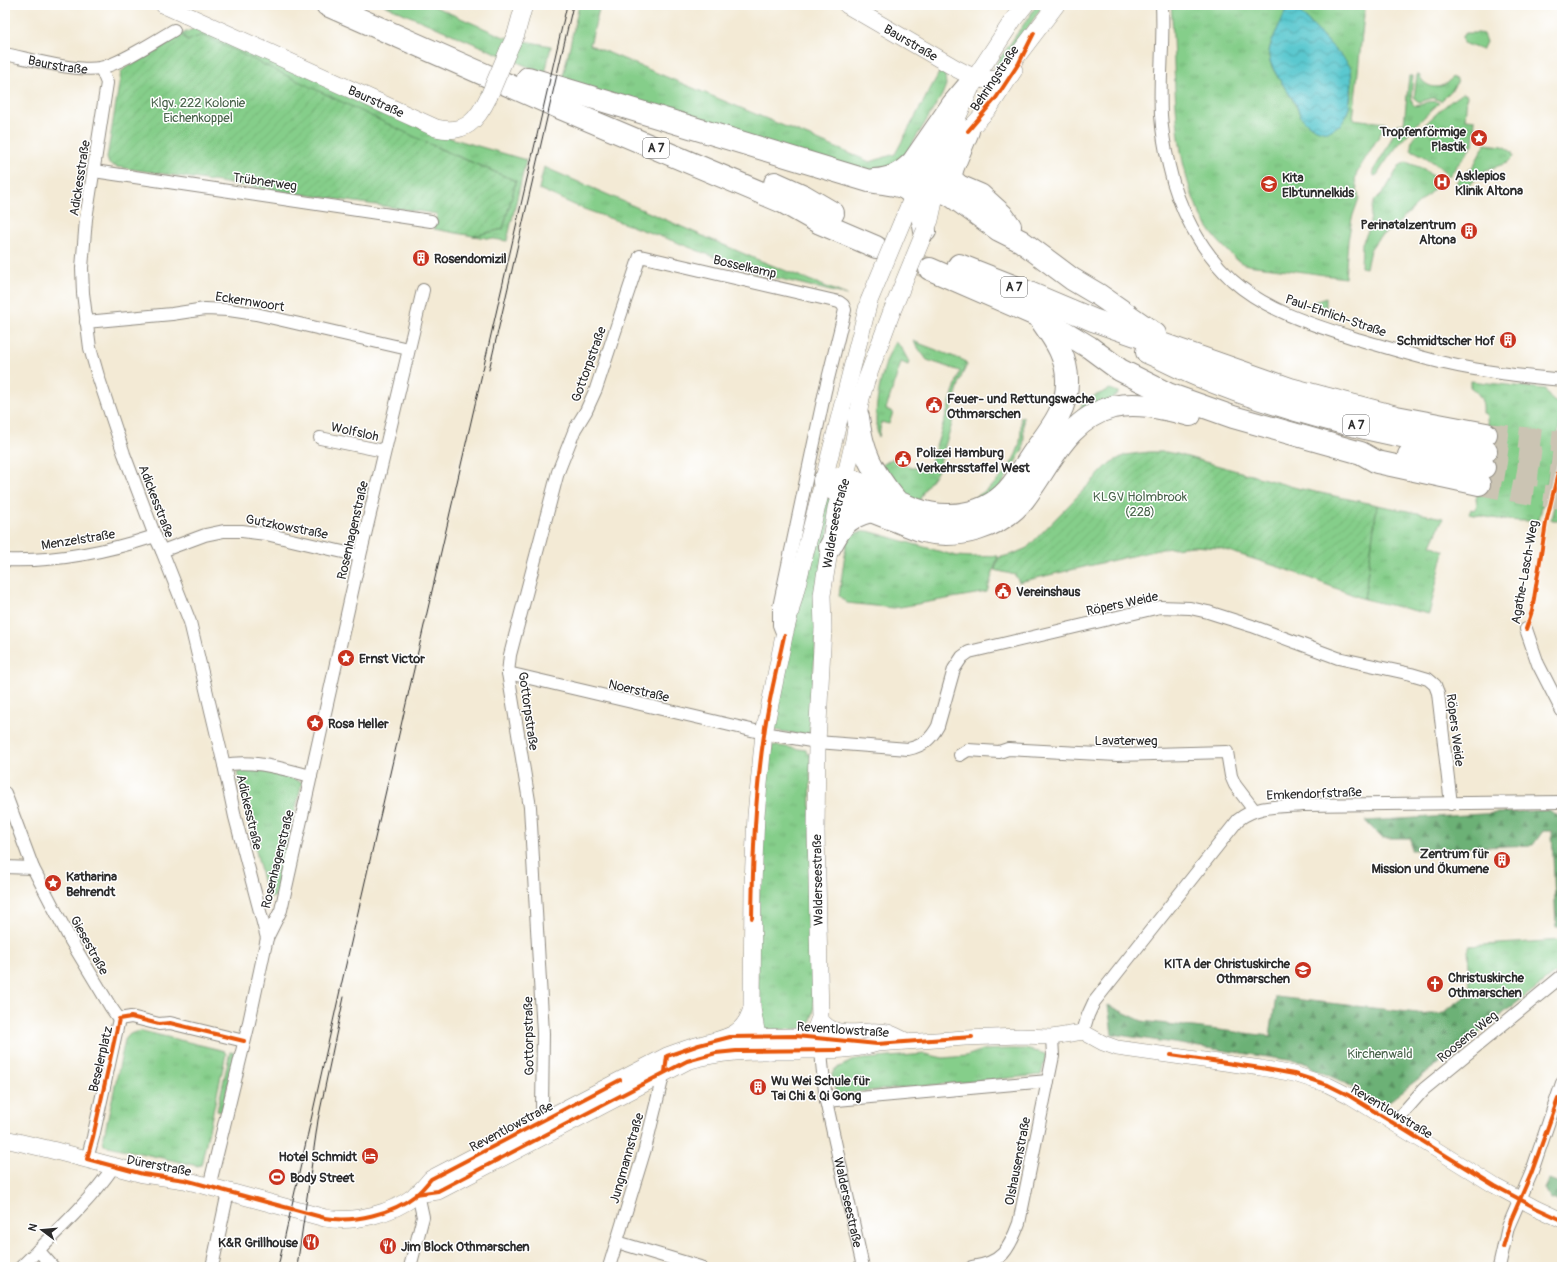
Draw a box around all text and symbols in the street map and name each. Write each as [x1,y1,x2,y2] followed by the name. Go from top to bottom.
[881,21,941,65] street label: Baurstraße
[967,42,1023,114] street label: Behringstraße
[26,52,88,78] street label: Baurstraße
[345,82,407,122] street label: Baurstraße
[151,95,246,126] park label: Klgv. 222 Kolonie Eichenkoppel
[1379,124,1467,155] place label: Tropfenförmige Plastik
[1469,128,1489,148] place icon: Tropfenförmige Plastik
[643,138,669,158] road number: A 7
[66,139,94,217] street label: Adickesstraße
[1455,168,1523,199] place label: Asklepios Klinik Altona
[232,170,298,194] street label: Trübnerweg
[1282,170,1354,201] place label: Kita Elbtunnelkids
[1432,172,1452,192] hospital icon: Asklepios Klinik Altona
[1259,174,1279,194] school or university icon: Kita Elbtunnelkids
[1360,217,1456,248] place label: Perinatalzentrum Altona
[1459,221,1479,241] building icon: Perinatalzentrum Altona
[411,248,431,268] building icon: Rosendomizil
[434,251,507,267] place label: Rosendomizil
[711,252,778,282] street label: Bosselkamp
[1001,277,1027,297] road number: A 7
[214,289,286,315] street label: Eckernwoort
[1283,291,1389,341] street label: Paul-Ehrlich-Straße
[568,324,610,404] street label: Gottorpstraße
[1498,330,1518,350] building icon: Schmidtscher Hof
[1396,333,1496,349] place label: Schmidtscher Hof
[947,391,1095,422] place label: Feuer- und Rettungswache Othmarschen
[924,395,944,415] public building icon: Feuer- und Rettungswache Othmarschen
[1343,415,1369,435] road number: A 7
[329,419,380,445] street label: Wolfsloh
[916,445,1030,476] place label: Polizei Hamburg Verkehrsstaffel West
[893,449,913,469] public building icon: Polizei Hamburg Verkehrsstaffel West
[135,463,177,541] street label: Adickesstraße
[819,476,854,570] street label: Walderseestraße
[334,479,372,581] street label: Rosenhagenstraße
[1093,489,1188,520] park label: KLGV Holmbrook (228)
[244,511,330,543] street label: Gutzkowstraße
[1508,518,1542,625] street label: Agathe-Lasch-Weg
[40,526,117,554] street label: Menzelstraße
[993,581,1013,601] public building icon: Vereinshaus
[1016,584,1081,600] place label: Vereinshaus
[1085,588,1160,619] street label: Röpers Weide
[336,648,356,668] place icon: Ernst Victor
[359,651,425,667] place label: Ernst Victor
[515,671,542,752] street label: Gottorpstraße
[607,676,671,706] street label: Noerstraße
[1443,693,1467,768] street label: Röpers Weide
[305,713,325,733] place icon: Rosa Heller
[328,716,389,732] place label: Rosa Heller
[1095,733,1158,749] street label: Lavaterweg
[233,773,266,852] street label: Adickesstraße
[1266,784,1363,804] street label: Emkendorfstraße
[258,808,298,910] street label: Rosenhagenstraße
[809,833,827,926] street label: Walderseestraße
[1371,846,1490,877] place label: Zentrum für Mission und Ökumene
[1492,850,1512,870] building icon: Zentrum für Mission und Ökumene
[66,869,117,900] place label: Katharina Behrendt
[43,873,63,893] place icon: Katharina Behrendt
[66,913,112,978] street label: Giesestraße
[1164,956,1291,987] place label: KITA der Christuskirche Othmarschen
[1293,960,1313,980] school or university icon: KITA der Christuskirche Othmarschen
[1448,970,1525,1001] place label: Christuskirche Othmarschen
[1425,974,1445,994] church icon: Christuskirche Othmarschen
[520,996,538,1076] street label: Gottorpstraße
[1434,1007,1501,1066] street label: Roosens Weg
[796,1019,890,1041] street label: Reventlowstraße
[86,1025,116,1094] street label: Beselerplatz
[1347,1046,1413,1062] park label: Kirchenwald
[770,1073,870,1104] place label: Wu Wei Schule für Tai Chi & Qi Gong
[748,1077,768,1097] building icon: Wu Wei Schule für Tai Chi & Qi Gong
[1348,1081,1436,1143] street label: Reventlowstraße
[467,1098,557,1156] street label: Reventlowstraße
[606,1111,648,1205] street label: Jungmannstraße
[1002,1115,1035,1207] street label: Olshausenstraße
[360,1146,380,1166] hotel icon: Hotel Schmidt
[278,1149,358,1165] place label: Hotel Schmidt
[125,1152,193,1180] street label: Dürerstraße
[830,1156,866,1250] street label: Walderseestraße
[267,1167,287,1187] sports icon: Body Street
[290,1170,355,1186] place label: Body Street
[22,1210,62,1250] north arrow
[26,1221,40,1233] text: N
[301,1232,321,1252] restaurant icon: K&R Grillhouse
[218,1235,299,1251] place label: K&R Grillhouse
[378,1236,398,1256] restaurant icon: Jim Block Othmarschen
[401,1239,530,1255] place label: Jim Block Othmarschen

